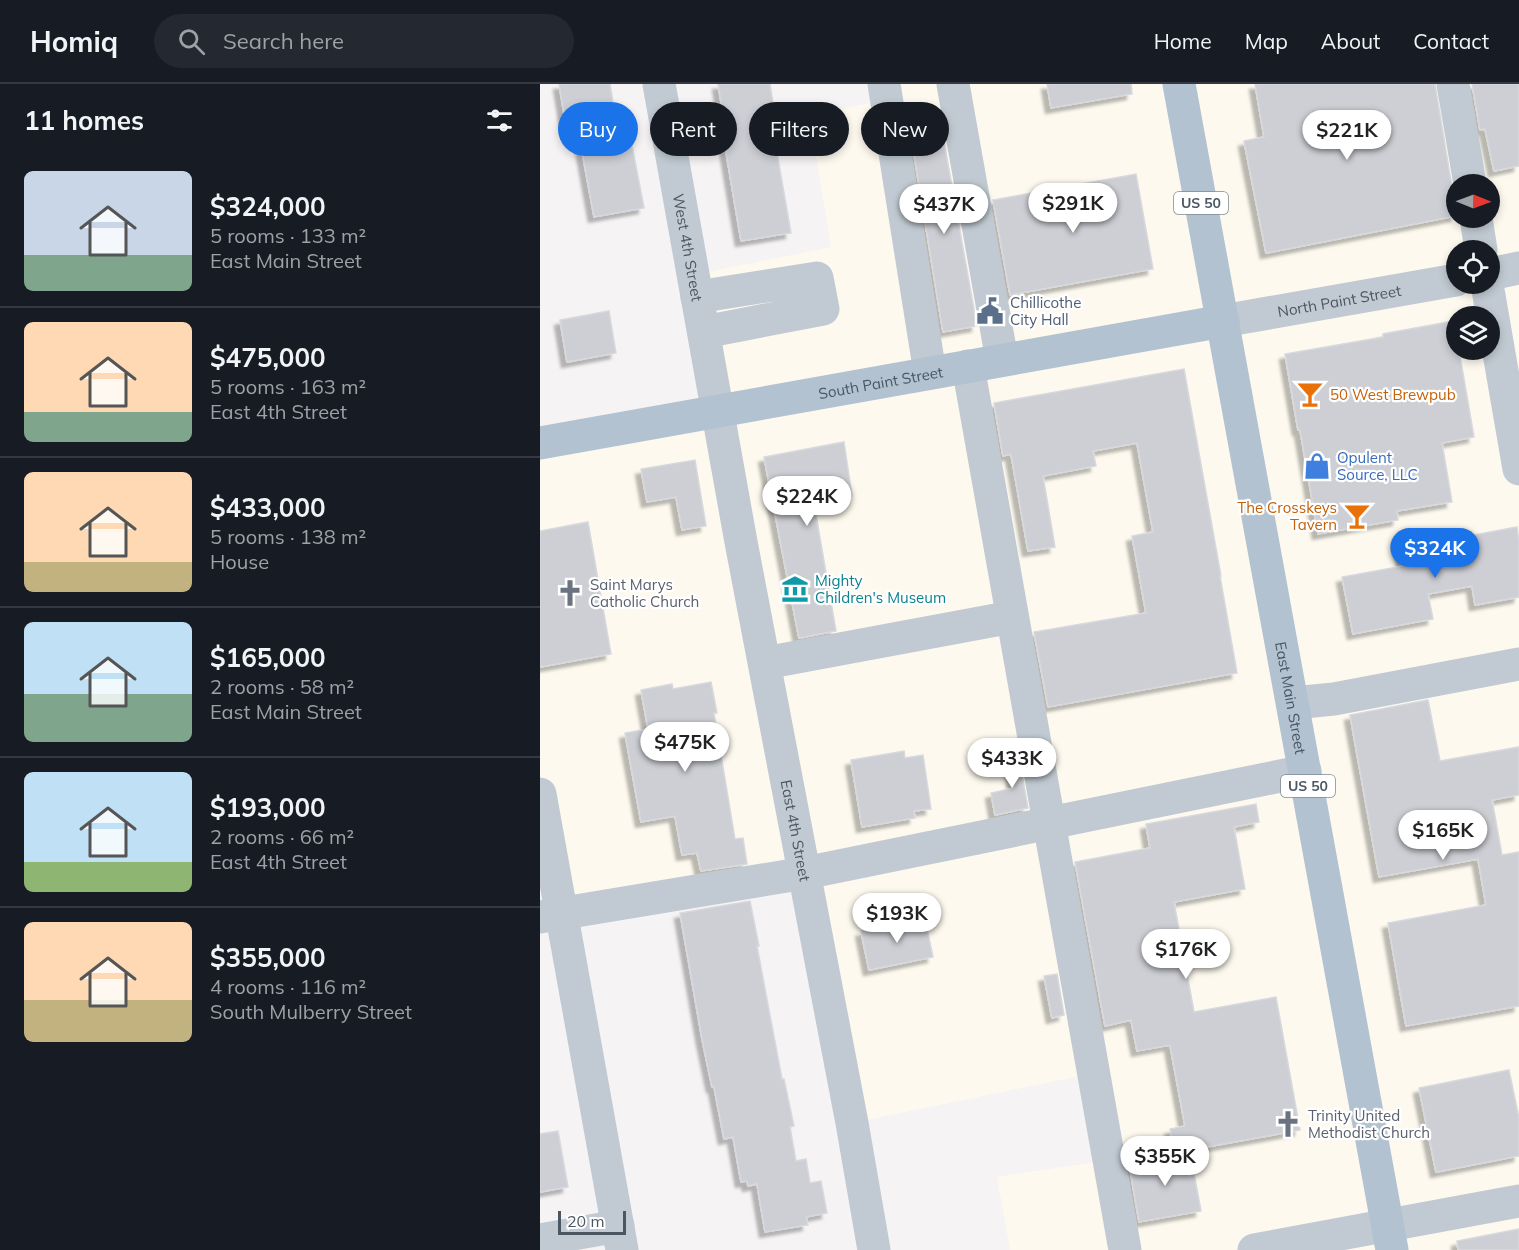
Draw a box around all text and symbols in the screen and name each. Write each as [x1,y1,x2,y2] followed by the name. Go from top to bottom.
[154,14,574,68] search box
[30,24,118,59] text: Homiq
[175,25,208,58] icon: search
[223,27,344,55] text: Search here
[1154,28,1212,54] text: Home
[1245,28,1288,54] text: Map
[1321,28,1380,54] text: About
[1413,28,1489,54] text: Contact
[558,102,638,156] chip: Buy
[650,102,737,156] chip: Rent
[749,102,849,156] chip: Filters
[861,102,949,156] chip: New
[24,104,144,137] text: 11 homes
[483,104,516,137] icon: filters
[1305,110,1389,161] pin: $221K
[1316,117,1378,142] text: $221K
[1446,174,1500,228] north arrow
[1446,174,1500,360] map controls
[1031,183,1115,234] pin: $291K
[902,184,986,235] pin: $437K
[210,190,326,223] text: $324,000
[1042,190,1104,215] text: $291K
[913,191,975,216] text: $437K
[669,192,707,303] street label: West 4th Street
[1174,192,1228,214] road number: US 50
[72,195,144,267] icon: home
[210,223,366,248] text: 5 rooms · 133 m²
[1446,240,1500,294] button: locate
[210,248,362,273] text: East Main Street
[1276,280,1402,321] street label: North Paint Street
[1010,293,1081,329] place label: Chillicothe City Hall
[975,296,1005,326] public building icon: Chillicothe City Hall
[1446,306,1500,360] button: layers
[210,341,326,374] text: $475,000
[72,346,144,418] icon: home
[817,362,944,403] street label: South Paint Street
[210,374,366,399] text: 5 rooms · 163 m²
[1295,379,1325,409] bar icon: 50 West Brewpub
[1330,385,1456,404] place label: 50 West Brewpub
[210,399,347,424] text: East 4th Street
[1337,448,1418,484] place label: Opulent Source, LLC
[1302,451,1332,481] shop icon: Opulent Source, LLC
[765,476,849,527] pin: $224K
[776,483,838,508] text: $224K
[210,491,326,524] text: $433,000
[72,496,144,568] icon: home
[1237,498,1337,534] place label: The Crosskeys Tavern
[1342,501,1372,531] bar icon: The Crosskeys Tavern
[210,524,366,549] text: 5 rooms · 138 m²
[1393,528,1477,579] pin: $324K
[1404,535,1466,560] text: $324K
[210,549,269,574] text: House
[815,571,946,607] place label: Mighty Children's Museum
[780,574,810,604] museum icon: Mighty Children's Museum
[590,575,699,611] place label: Saint Marys Catholic Church
[555,578,585,608] church icon: Saint Marys Catholic Church
[1272,640,1311,756] street label: East Main Street
[210,641,326,674] text: $165,000
[72,646,144,718] icon: home
[210,674,354,699] text: 2 rooms · 58 m²
[210,699,362,724] text: East Main Street
[643,722,727,773] pin: $475K
[654,729,716,754] text: $475K
[970,738,1054,789] pin: $433K
[981,745,1043,770] text: $433K
[1281,775,1335,797] road number: US 50
[777,778,815,883] street label: East 4th Street
[210,791,326,824] text: $193,000
[72,796,144,868] icon: home
[1401,810,1485,861] pin: $165K
[1412,817,1474,842] text: $165K
[210,824,354,849] text: 2 rooms · 66 m²
[210,849,347,874] text: East 4th Street
[855,893,939,944] pin: $193K
[866,900,928,925] text: $193K
[1144,929,1228,980] pin: $176K
[1155,936,1217,961] text: $176K
[210,941,326,974] text: $355,000
[72,946,144,1018] icon: home
[210,974,366,999] text: 4 rooms · 116 m²
[210,999,412,1024] text: South Mulberry Street
[1308,1106,1430,1142] place label: Trinity United Methodist Church
[1273,1109,1303,1139] church icon: Trinity United Methodist Church
[1123,1136,1207,1187] pin: $355K
[1134,1143,1196,1168] text: $355K
[558,1208,626,1236] scale bar
[567,1211,604,1231] text: 20 m

